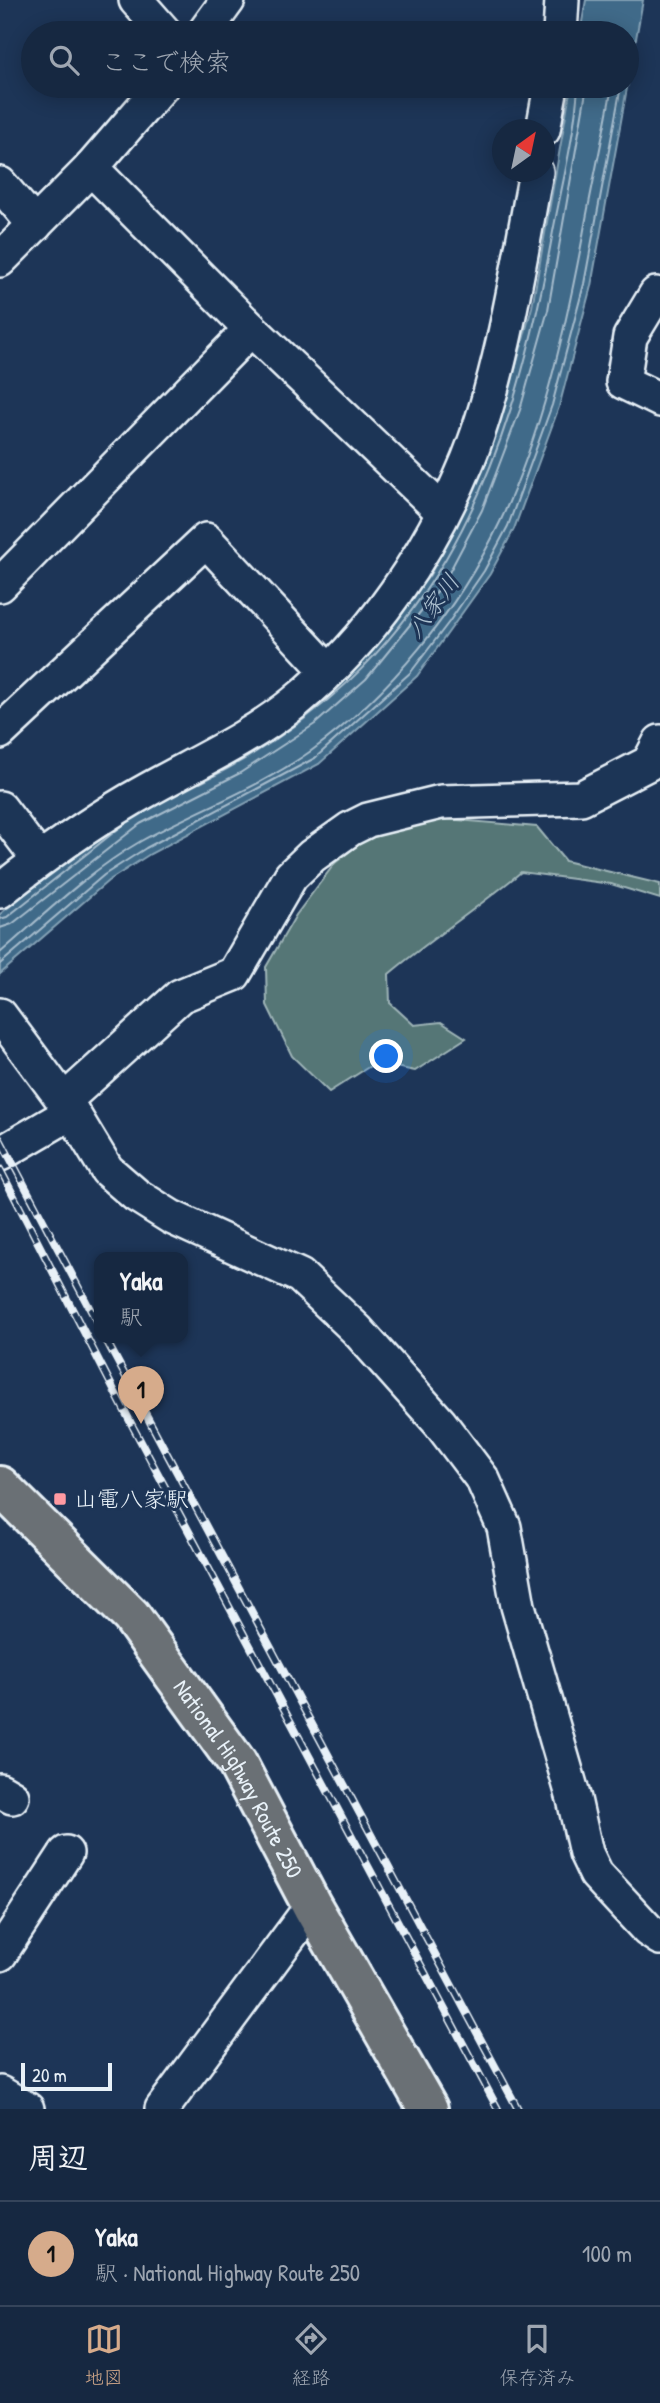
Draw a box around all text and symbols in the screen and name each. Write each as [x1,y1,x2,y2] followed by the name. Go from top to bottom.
[21,21,639,98] search box
[45,41,83,79] icon: search
[101,44,231,79] text: ここで検索
[492,119,555,182] north arrow
[398,567,466,644] water label: 八家川
[369,1039,403,1073] your location
[94,1252,188,1343] popup
[120,1263,162,1298] text: Yaka
[120,1301,143,1332] text: 駅
[118,1366,164,1424] pin: 1
[74,1483,189,1514] place label: 山電八家駅
[52,1491,68,1507] marker: 山電八家駅
[167,1673,311,1883] street label: National Highway Route 250
[21,2060,112,2092] scale bar
[32,2062,67,2088] text: 20 m
[28,2137,88,2177] text: 周辺
[95,2219,138,2254] text: Yaka
[47,2238,55,2269] text: 1
[582,2238,632,2269] text: 100 m
[95,2257,360,2288] text: 駅 · National Highway Route 250
[85,2320,123,2390] tab: 地図
[292,2320,330,2390] tab: 経路
[499,2320,575,2390] tab: 保存済み

